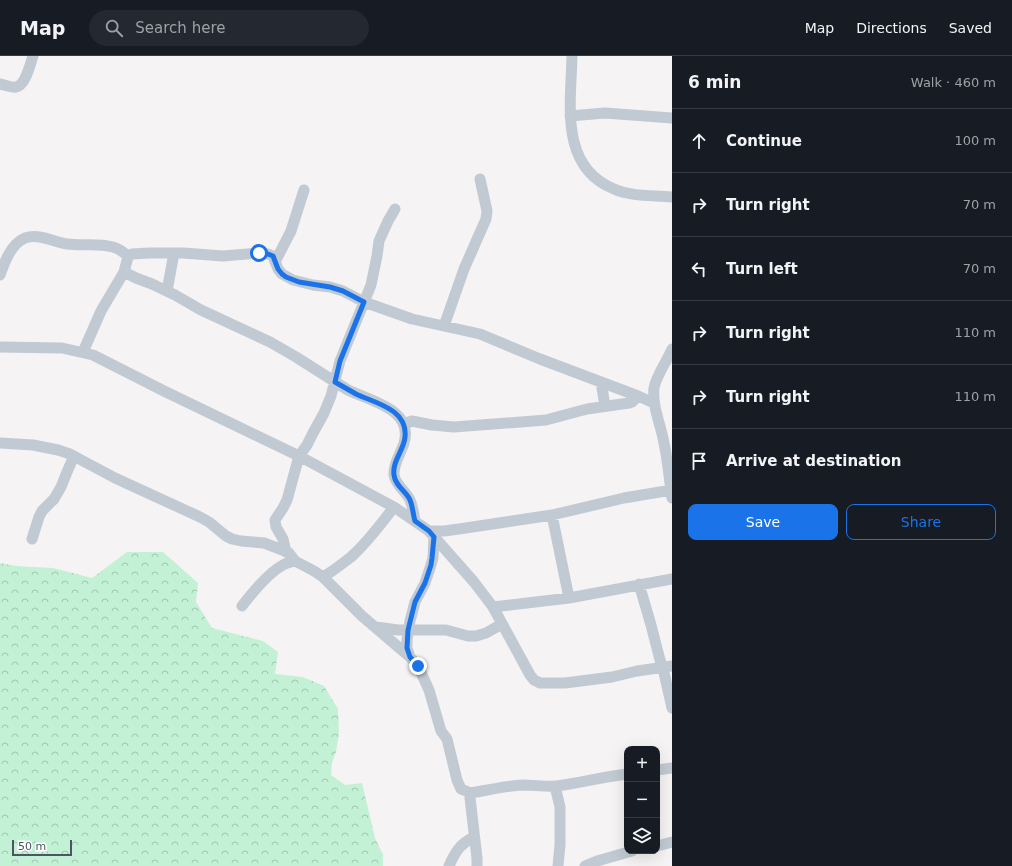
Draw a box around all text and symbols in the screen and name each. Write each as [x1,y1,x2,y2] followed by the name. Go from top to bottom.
[89,10,369,46] search box
[20,17,65,39] text: Map
[103,17,125,39] icon: search
[135,19,225,37] text: Search here
[805,20,834,36] text: Map
[856,20,927,36] text: Directions
[949,20,992,36] text: Saved
[688,72,741,92] text: 6 min
[911,75,996,90] text: Walk · 460 m
[688,130,710,152] icon: ahead
[726,132,802,150] text: Continue
[954,133,996,148] text: 100 m
[688,194,710,216] icon: right
[726,196,810,214] text: Turn right
[963,197,996,212] text: 70 m
[250,244,268,262] route start
[688,258,710,280] icon: left
[726,260,798,278] text: Turn left
[963,261,996,276] text: 70 m
[688,322,710,344] icon: right
[726,324,810,342] text: Turn right
[954,325,996,340] text: 110 m
[688,386,710,408] icon: right
[726,388,810,406] text: Turn right
[954,389,996,404] text: 110 m
[688,450,710,472] icon: arrive
[726,452,901,470] text: Arrive at destination
[688,504,838,540] button: Save
[846,504,996,540] button: Share
[409,657,427,675] route end
[624,746,660,854] map controls
[624,746,660,782] button: +
[624,782,660,818] button: −
[624,818,660,854] button: layers
[12,838,72,857] scale bar
[18,840,46,853] text: 50 m

